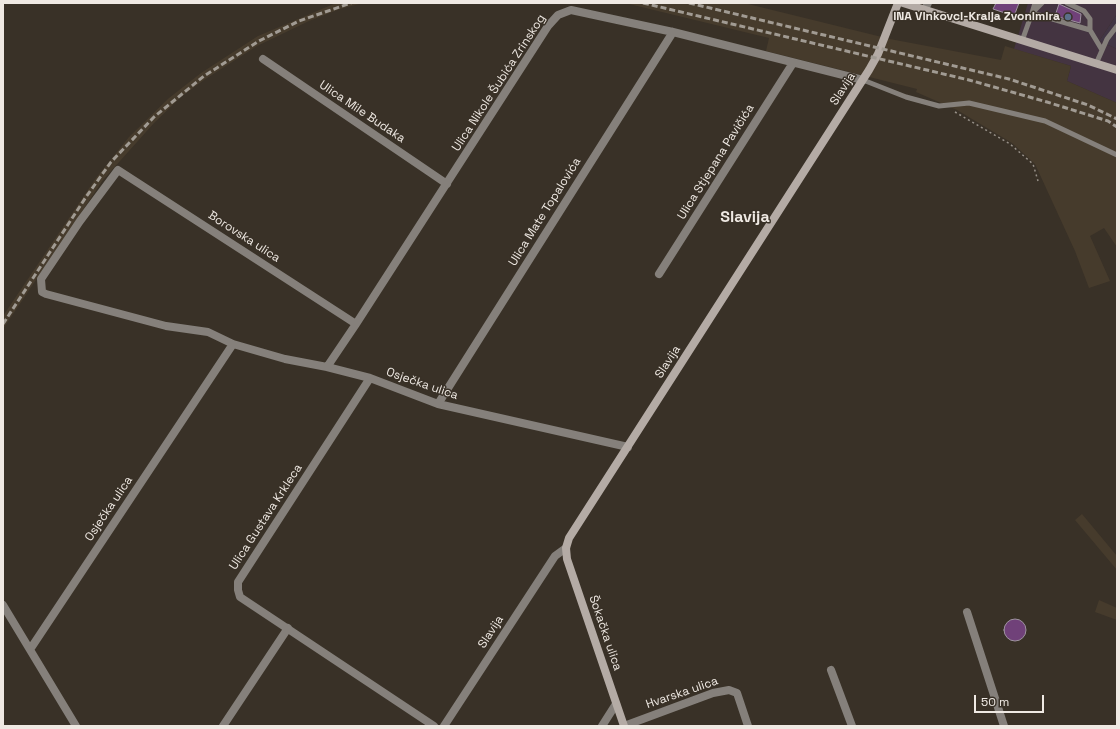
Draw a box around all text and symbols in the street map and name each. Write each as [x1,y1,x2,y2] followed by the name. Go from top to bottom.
[893,10,1060,24] place label: INA Vinkovci-Kralja Zvonimira
[449,12,549,154] street label: Ulica Nikole Šubića Zrinskog
[1063,12,1073,22] marker: INA Vinkovci-Kralja Zvonimira
[827,70,859,108] street label: Slavija
[316,78,408,146] street label: Ulica Mile Budaka
[675,102,757,222] street label: Ulica Stjepana Pavičića
[506,155,584,269] street label: Ulica Mate Topalovića
[205,208,283,266] street label: Borovska ulica
[720,208,770,228] district label: Slavija
[652,343,684,381] street label: Slavija
[384,365,460,403] street label: Osječka ulica
[226,461,306,573] street label: Ulica Gustava Krkleca
[82,474,136,544] street label: Osječka ulica
[585,593,625,673] street label: Šokačka ulica
[475,613,507,651] street label: Slavija
[644,674,720,712] street label: Hvarska ulica
[976,687,1046,713] scale bar
[981,694,1009,710] text: 50 m

